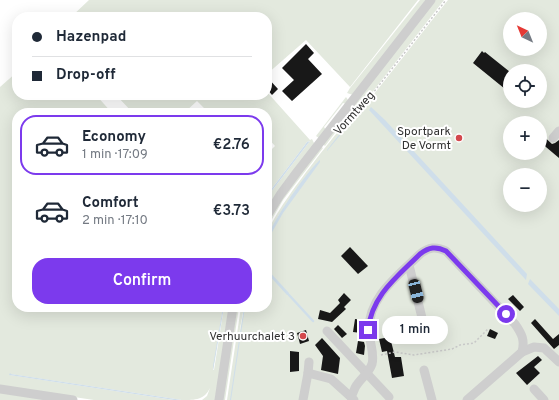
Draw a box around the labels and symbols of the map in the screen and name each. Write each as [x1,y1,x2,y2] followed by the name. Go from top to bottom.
[503,12,547,56] north arrow
[331,88,379,139] street label: Vormtweg
[397,124,451,154] place label: Sportpark De Vormt
[454,133,464,143] marker: Sportpark De Vormt
[407,278,425,304] car
[497,305,515,323] route start
[382,316,448,344] callout: 1 min
[359,321,377,339] route end
[209,329,295,345] place label: Verhuurchalet 3
[298,331,308,341] marker: Verhuurchalet 3

